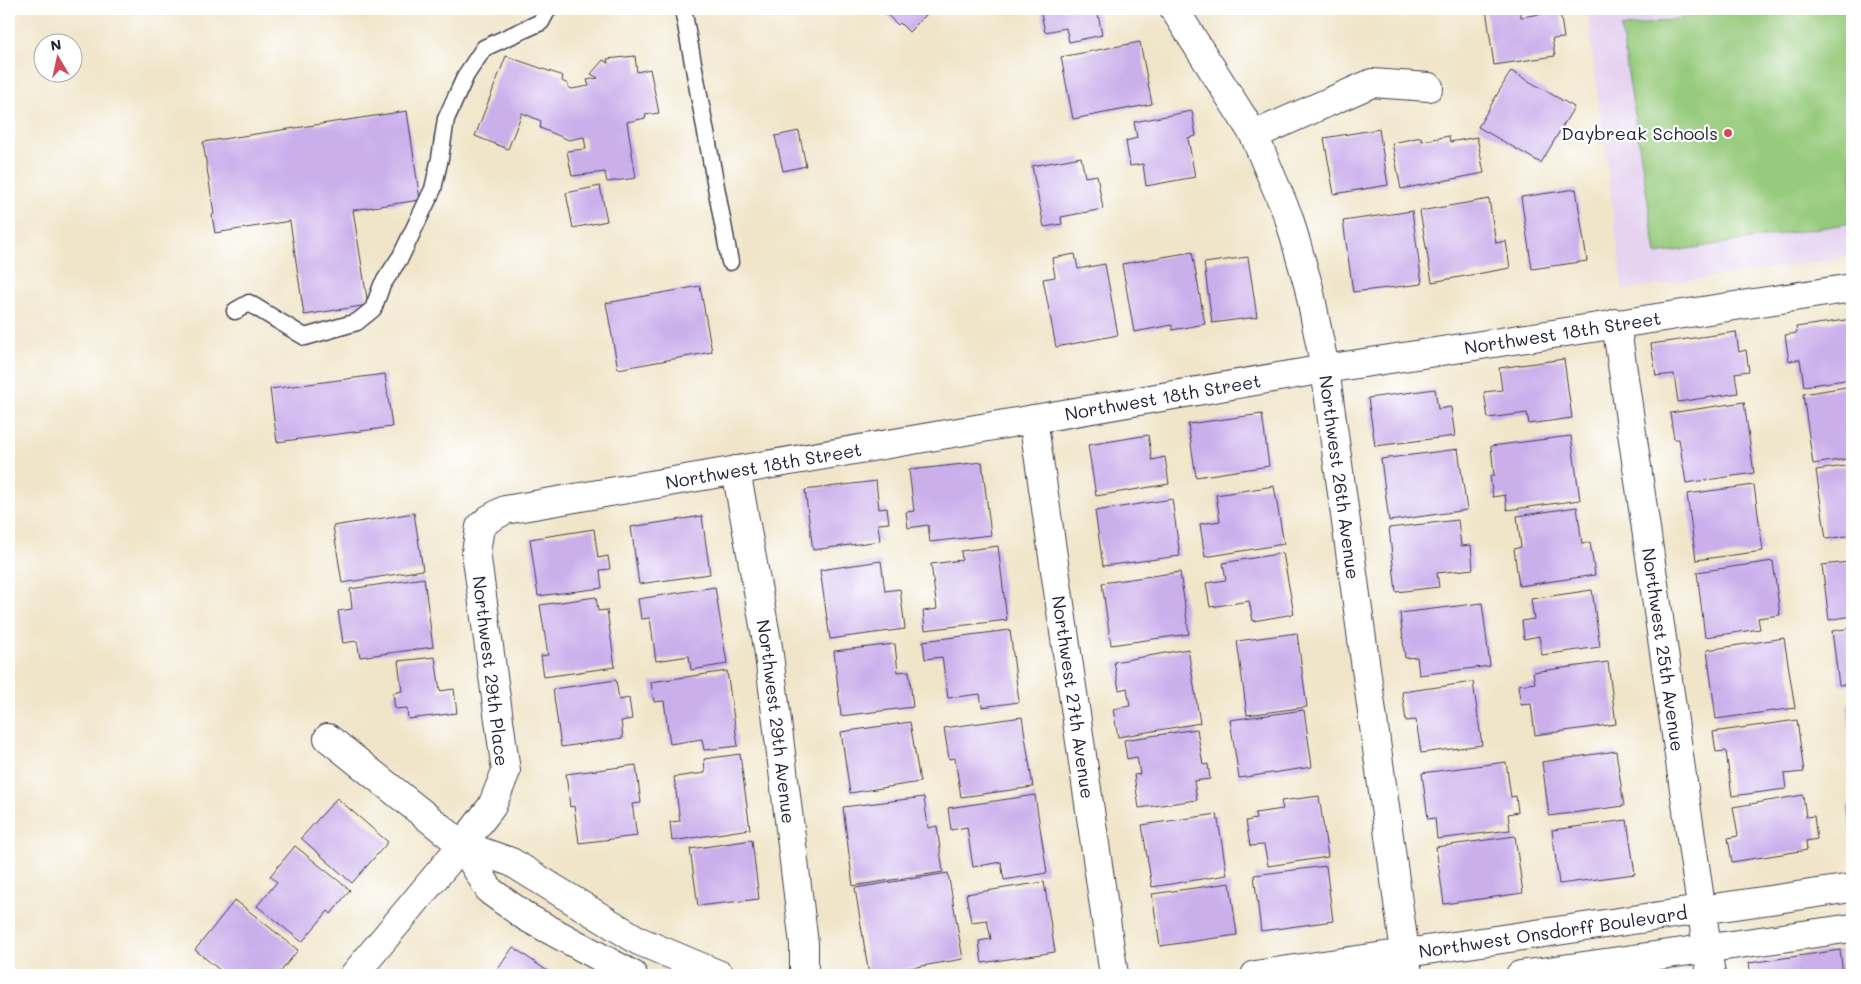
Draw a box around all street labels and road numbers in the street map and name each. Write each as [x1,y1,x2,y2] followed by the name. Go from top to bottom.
[1462,306,1663,359] street label: Northwest 18th Street
[1063,368,1263,426] street label: Northwest 18th Street
[1314,374,1366,581] street label: Northwest 26th Avenue
[664,437,864,494] street label: Northwest 18th Street
[1637,546,1690,753] street label: Northwest 25th Avenue
[467,574,515,768] street label: Northwest 29th Place
[1047,594,1100,800] street label: Northwest 27th Avenue
[751,618,801,825] street label: Northwest 29th Avenue
[1417,900,1689,963] street label: Northwest Onsdorff Boulevard

